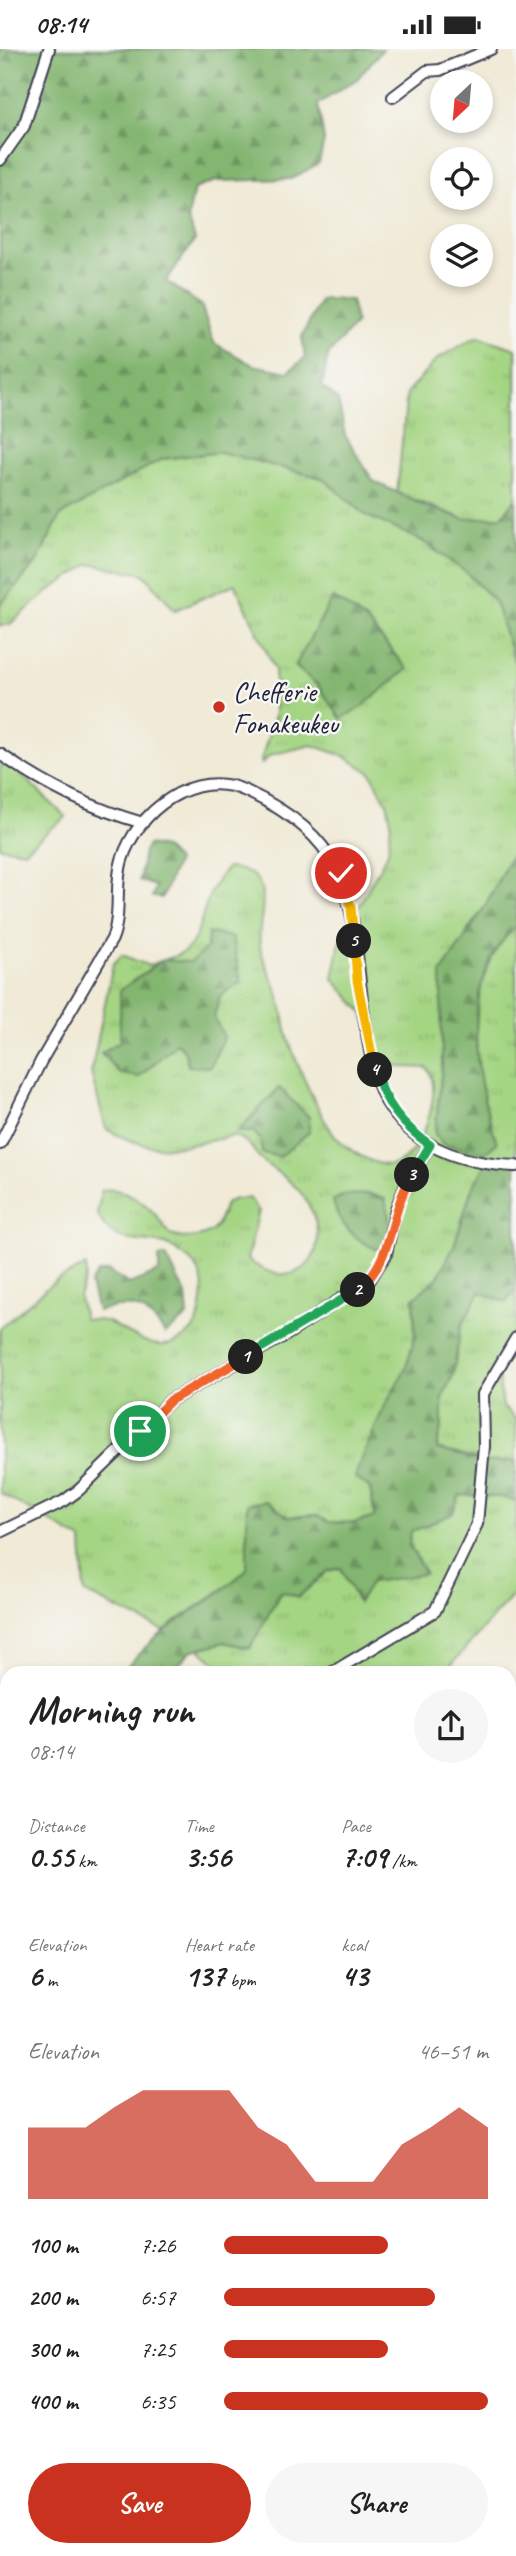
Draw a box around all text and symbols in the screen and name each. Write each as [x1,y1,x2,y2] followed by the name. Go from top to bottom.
[35,8,87,41] text: 08:14
[430,70,494,133] north arrow
[430,70,493,287] map controls
[430,147,493,210] button: locate
[430,224,493,287] button: layers
[233,674,340,741] place label: Chefferie Fonakeukeu
[211,699,227,715] marker: Chefferie Fonakeukeu
[311,843,371,903] pin
[322,854,360,892] icon: check
[336,923,372,959] pin: 5
[349,928,358,952] text: 5
[358,1053,392,1087] pin: 4
[370,1057,379,1081] text: 4
[394,1157,430,1193] pin: 3
[407,1162,416,1186] text: 3
[340,1273,376,1307] pin: 2
[353,1277,362,1301] text: 2
[229,1339,264,1375] pin: 1
[241,1344,250,1368] text: 1
[110,1401,170,1461] pin
[121,1412,159,1450] icon: arrive
[28,1687,194,1734] text: Morning run
[414,1689,488,1763] button: share
[28,1737,74,1766] text: 08:14
[28,1814,85,1838] text: Distance
[185,1814,214,1838] text: Time
[341,1814,371,1838] text: Pace
[28,1838,73,1876] text: 0.55
[185,1838,231,1876] text: 3:56
[341,1838,387,1876] text: 7:09
[73,1849,97,1873] text: km
[387,1849,417,1873] text: /km
[28,1933,86,1957] text: Elevation
[185,1933,254,1957] text: Heart rate
[341,1933,366,1957] text: kcal
[28,1957,42,1995] text: 6
[185,1957,225,1995] text: 137
[341,1957,368,1995] text: 43
[42,1968,57,1992] text: m
[225,1968,256,1992] text: bpm
[28,2037,99,2066] text: Elevation
[418,2037,488,2066] text: 46–51 m
[28,2231,78,2260] text: 100 m
[140,2231,176,2260] text: 7:26
[28,2283,78,2312] text: 200 m
[140,2283,176,2312] text: 6:57
[28,2335,78,2364] text: 300 m
[140,2335,176,2364] text: 7:25
[28,2387,78,2416] text: 400 m
[140,2387,176,2416] text: 6:35
[28,2463,251,2543] button: Save
[265,2463,488,2543] button: Share

